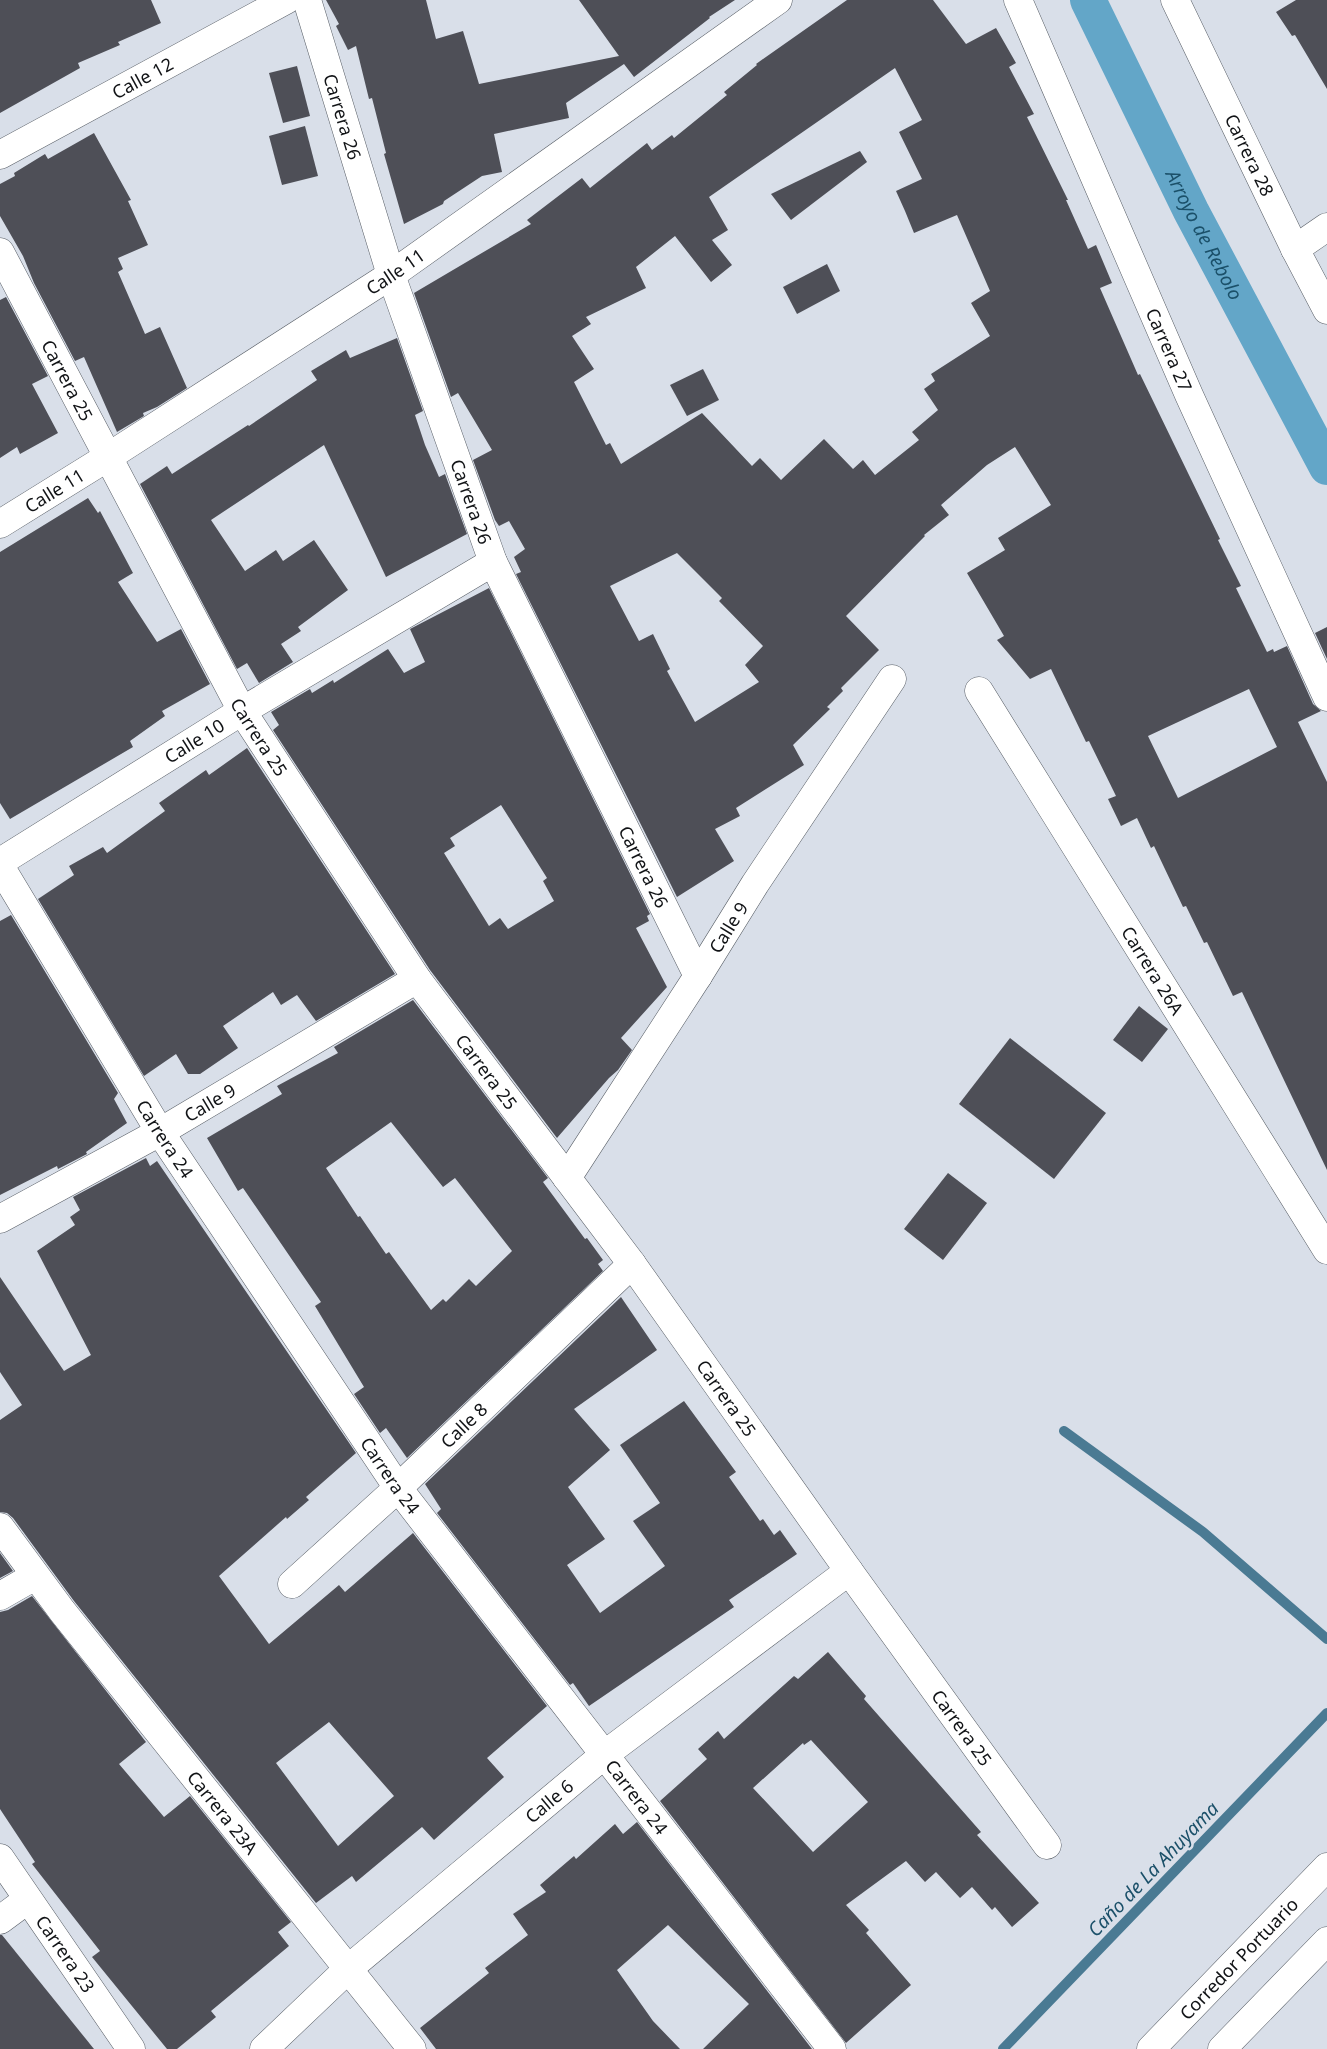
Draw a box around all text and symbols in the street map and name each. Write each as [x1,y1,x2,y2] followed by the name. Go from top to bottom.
[108,51,177,104] street label: Calle 12
[318,71,367,163] street label: Carrera 26
[1220,110,1280,200] street label: Carrera 28
[1159,163,1249,304] water label: Arroyo de Rebolo
[361,243,429,300] street label: Calle 11
[1141,304,1198,395] street label: Carrera 27
[36,335,99,425] street label: Carrera 25
[445,456,498,547] street label: Carrera 26
[20,463,89,518] street label: Calle 11
[225,694,293,781] street label: Carrera 25
[160,713,229,768] street label: Calle 10
[613,822,674,912] street label: Carrera 26
[703,897,753,957] street label: Calle 9
[1116,921,1190,1020] street label: Carrera 26A
[451,1029,523,1114] street label: Carrera 25
[180,1078,240,1127] street label: Calle 9
[131,1095,199,1183] street label: Carrera 24
[691,1355,762,1441] street label: Carrera 25
[435,1397,492,1453] street label: Calle 8
[355,1432,426,1519] street label: Carrera 24
[926,1685,998,1770] street label: Carrera 25
[600,1754,673,1839] street label: Carrera 24
[182,1766,264,1859] street label: Carrera 23A
[520,1774,578,1828] street label: Calle 6
[1082,1796,1225,1942] water label: Caño de La Ahuyama
[1174,1892,1303,2025] street label: Corredor Portuario
[31,1910,101,1997] street label: Carrera 23

